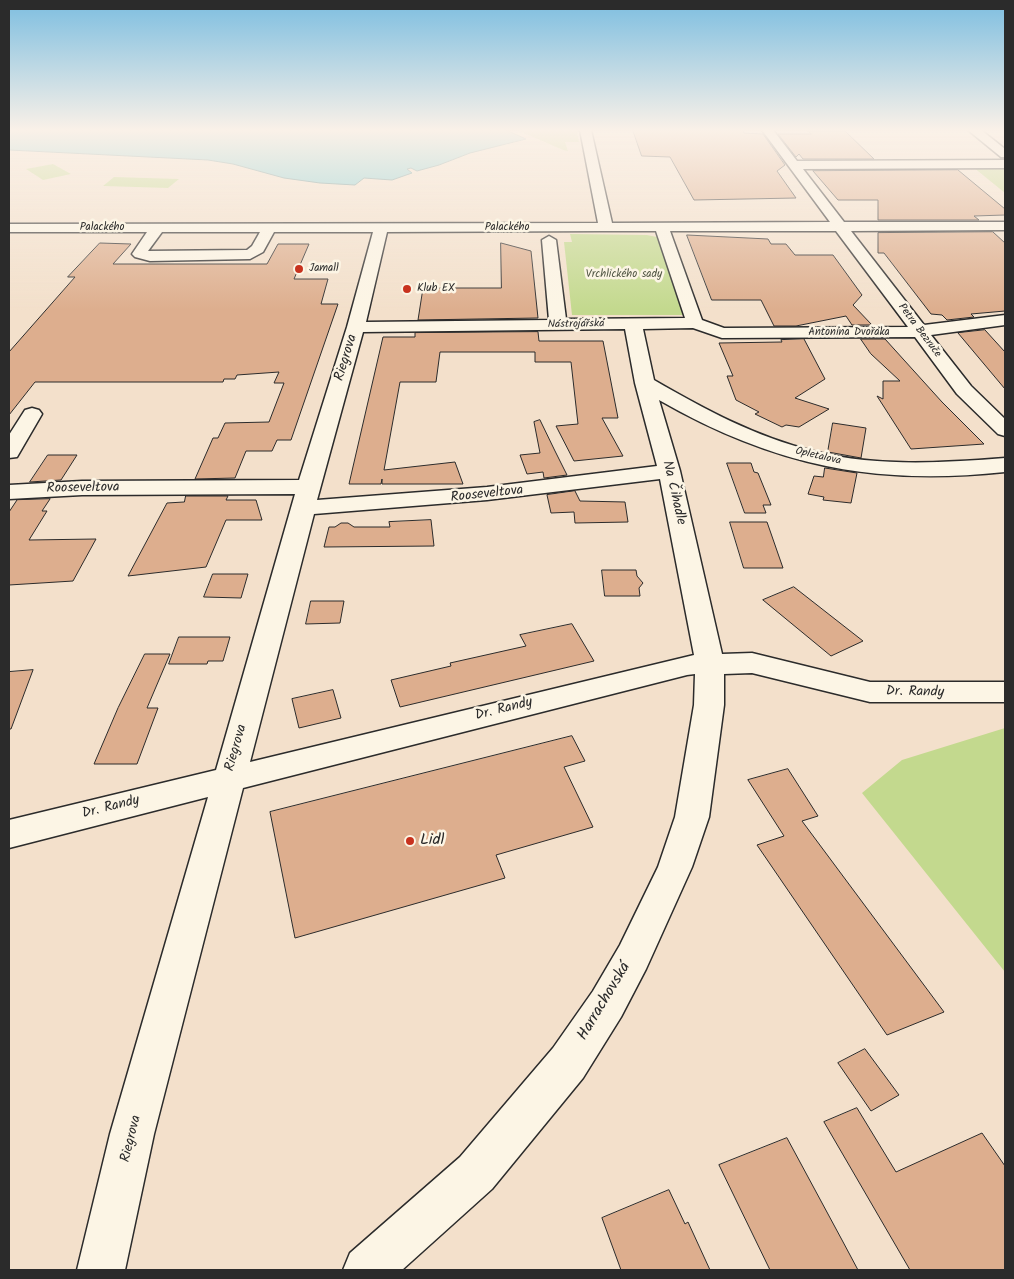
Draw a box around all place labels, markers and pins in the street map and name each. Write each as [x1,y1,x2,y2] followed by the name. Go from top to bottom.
[309,262,339,276] place label: Jamall
[293,263,305,275] marker: Jamall
[417,282,455,296] place label: Klub EX
[401,283,413,295] marker: Klub EX
[420,831,444,851] place label: Lidl
[404,835,416,847] marker: Lidl

